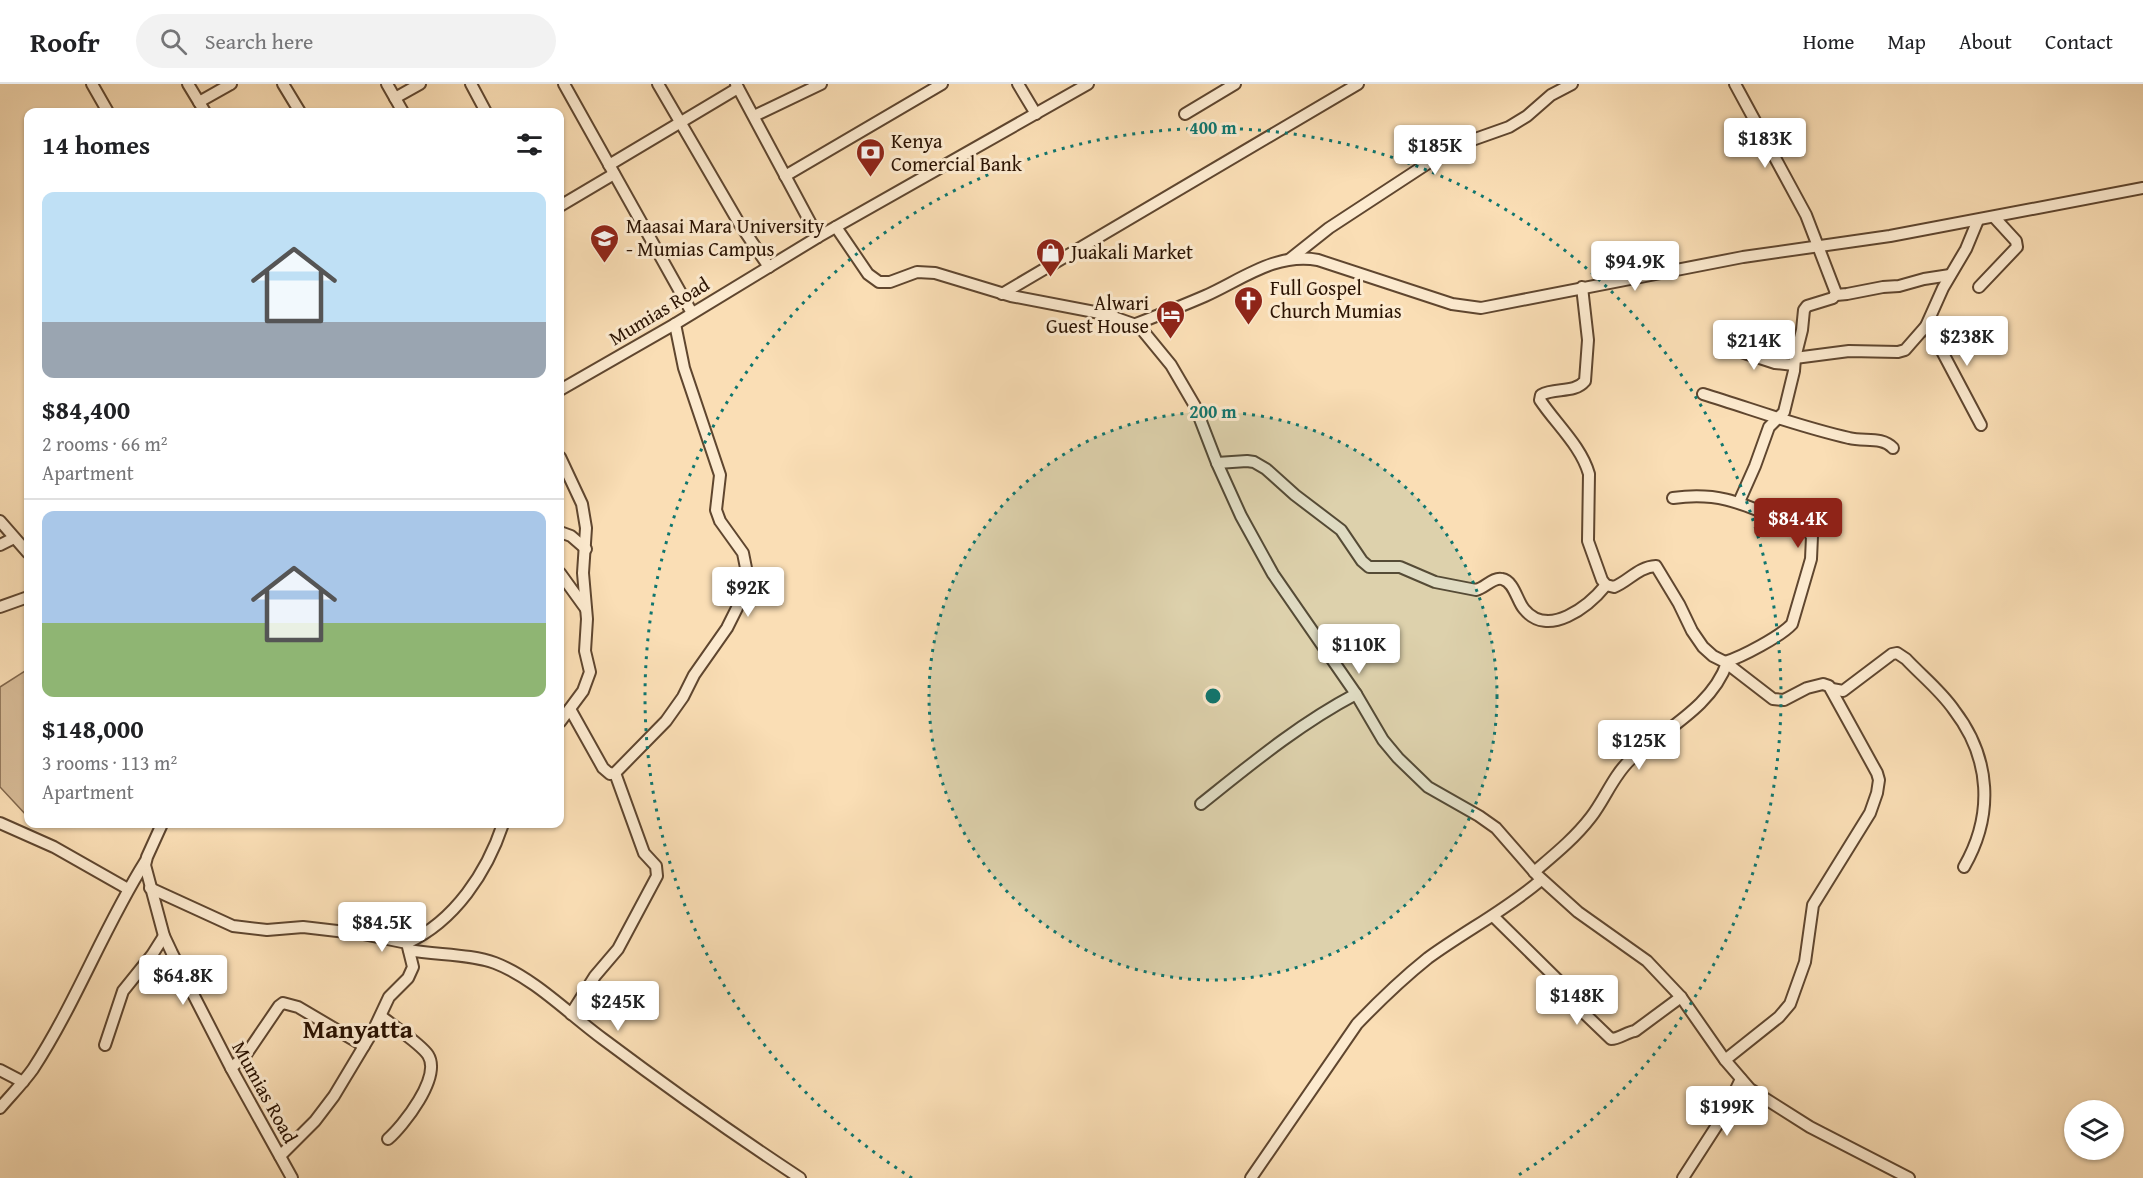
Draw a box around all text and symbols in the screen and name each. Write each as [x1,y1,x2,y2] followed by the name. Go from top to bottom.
[136,14,556,68] search box
[30,21,100,62] text: Roofr
[157,25,190,58] icon: search
[205,25,313,57] text: Search here
[1803,26,1854,57] text: Home
[1887,26,1926,57] text: Map
[1959,26,2012,57] text: About
[2045,26,2113,57] text: Contact
[1189,114,1237,141] text: 400 m
[1723,118,1807,169] pin: $183K
[1738,123,1792,152] text: $183K
[42,125,150,164] text: 14 homes
[1393,125,1477,176] pin: $185K
[891,126,1023,178] place label: Kenya Comercial Bank
[513,128,546,161] icon: filters
[1408,130,1462,159] text: $185K
[854,136,886,178] bank icon: Kenya Comercial Bank
[626,211,824,263] place label: Maasai Mara University - Mumias Campus
[589,222,621,264] school or university icon: Maasai Mara University - Mumias Campus
[240,231,348,339] icon: home
[1034,236,1066,278] shop icon: Juakali Market
[1068,237,1193,266] place label: Juakali Market
[1586,241,1684,292] pin: $94.9K
[1605,246,1665,275] text: $94.9K
[603,269,715,352] street label: Mumias Road
[1270,273,1402,325] place label: Full Gospel Church Mumias
[1233,284,1265,326] church icon: Full Gospel Church Mumias
[1046,288,1149,340] place label: Alwari Guest House
[1154,298,1186,340] hotel icon: Alwari Guest House
[1925,316,2009,367] pin: $238K
[1712,320,1796,371] pin: $214K
[1940,321,1994,350] text: $238K
[1727,325,1781,354] text: $214K
[42,390,130,429] text: $84,400
[1189,398,1237,425] text: 200 m
[42,429,168,458] text: 2 rooms · 66 m²
[42,458,134,487] text: Apartment
[1749,498,1847,549] pin: $84.4K
[1768,503,1828,532] text: $84.4K
[240,550,348,658] icon: home
[712,567,784,618] pin: $92K
[726,572,770,601] text: $92K
[1317,624,1401,675] pin: $110K
[1332,629,1386,658] text: $110K
[1203,686,1223,706] centre of rings
[42,709,144,748] text: $148,000
[1597,720,1681,771] pin: $125K
[1612,725,1666,754] text: $125K
[42,748,177,777] text: 3 rooms · 113 m²
[42,777,134,806] text: Apartment
[333,902,431,953] pin: $84.5K
[352,907,412,936] text: $84.5K
[134,955,232,1006] pin: $64.8K
[153,960,213,989] text: $64.8K
[1535,975,1619,1026] pin: $148K
[1550,980,1604,1009] text: $148K
[576,981,660,1032] pin: $245K
[591,986,645,1015] text: $245K
[303,1009,414,1048] district label: Manyatta
[225,1035,306,1148] street label: Mumias Road
[1685,1086,1769,1137] pin: $199K
[1700,1091,1754,1120] text: $199K
[2064,1100,2124,1160] map controls
[2064,1100,2124,1160] button: layers

